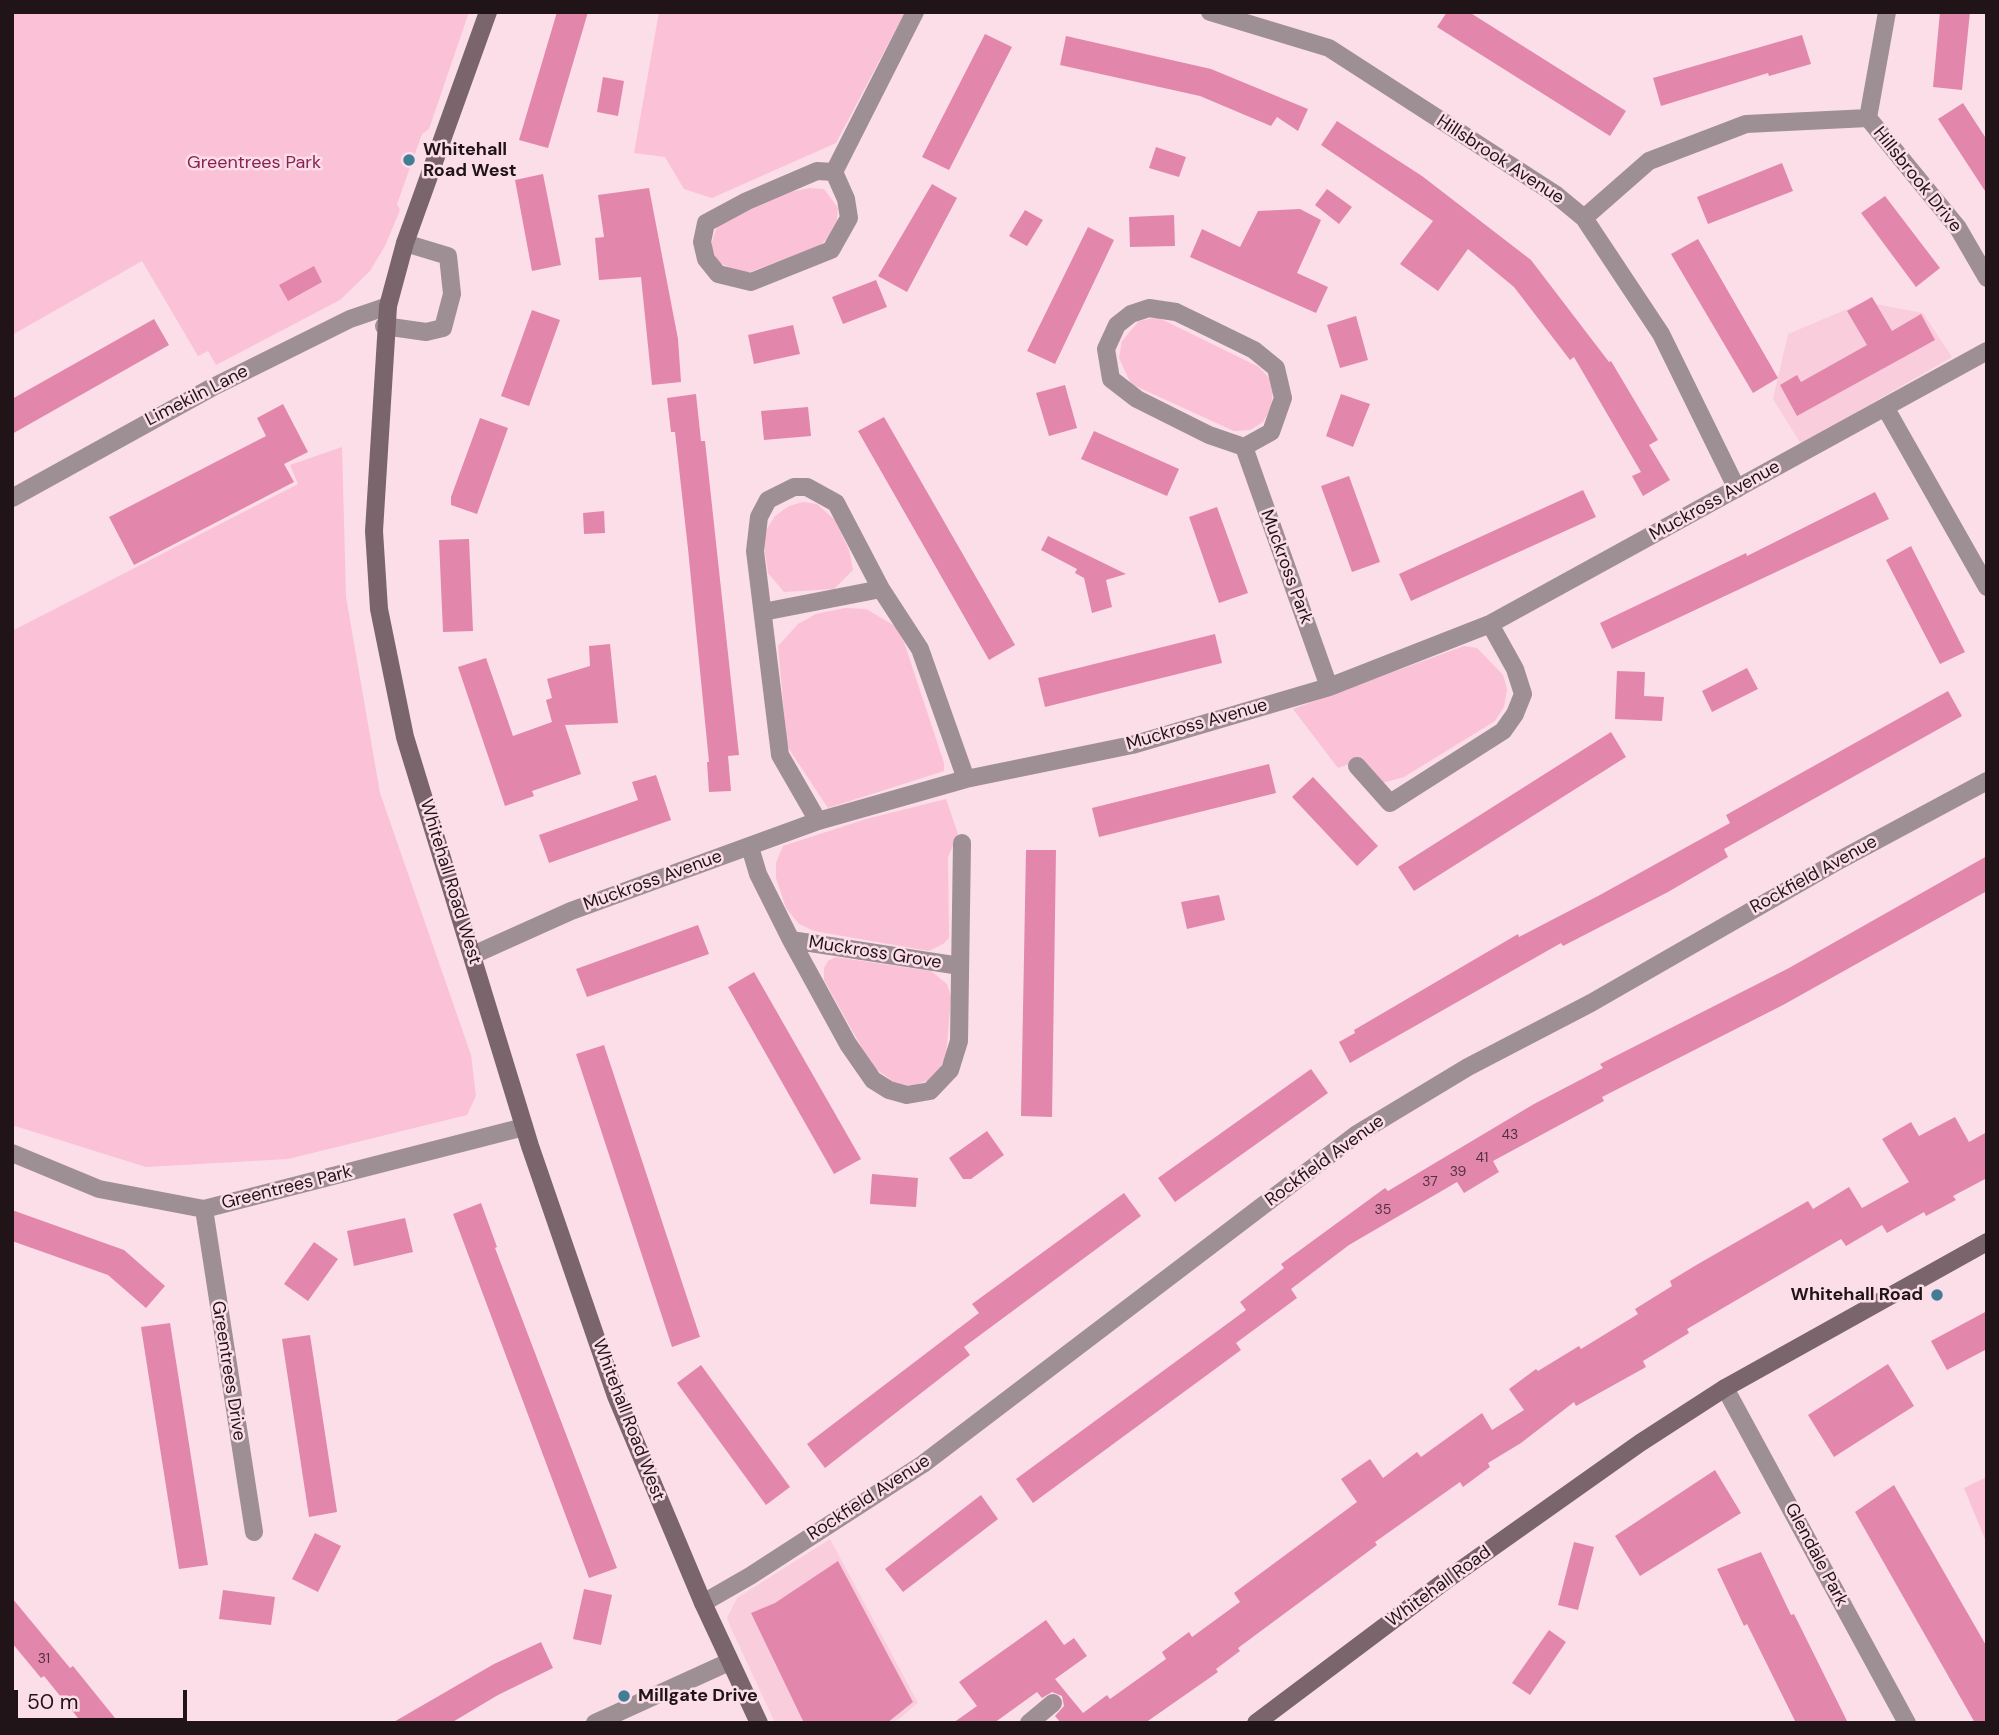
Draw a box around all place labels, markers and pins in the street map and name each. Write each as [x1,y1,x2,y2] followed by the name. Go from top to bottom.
[423,139,517,182] place label: Whitehall Road West
[401,152,417,168] marker: Whitehall Road West
[1791,1284,1923,1306] place label: Whitehall Road
[1929,1287,1945,1303] marker: Whitehall Road
[638,1685,758,1707] place label: Millgate Drive
[616,1688,632,1704] marker: Millgate Drive

